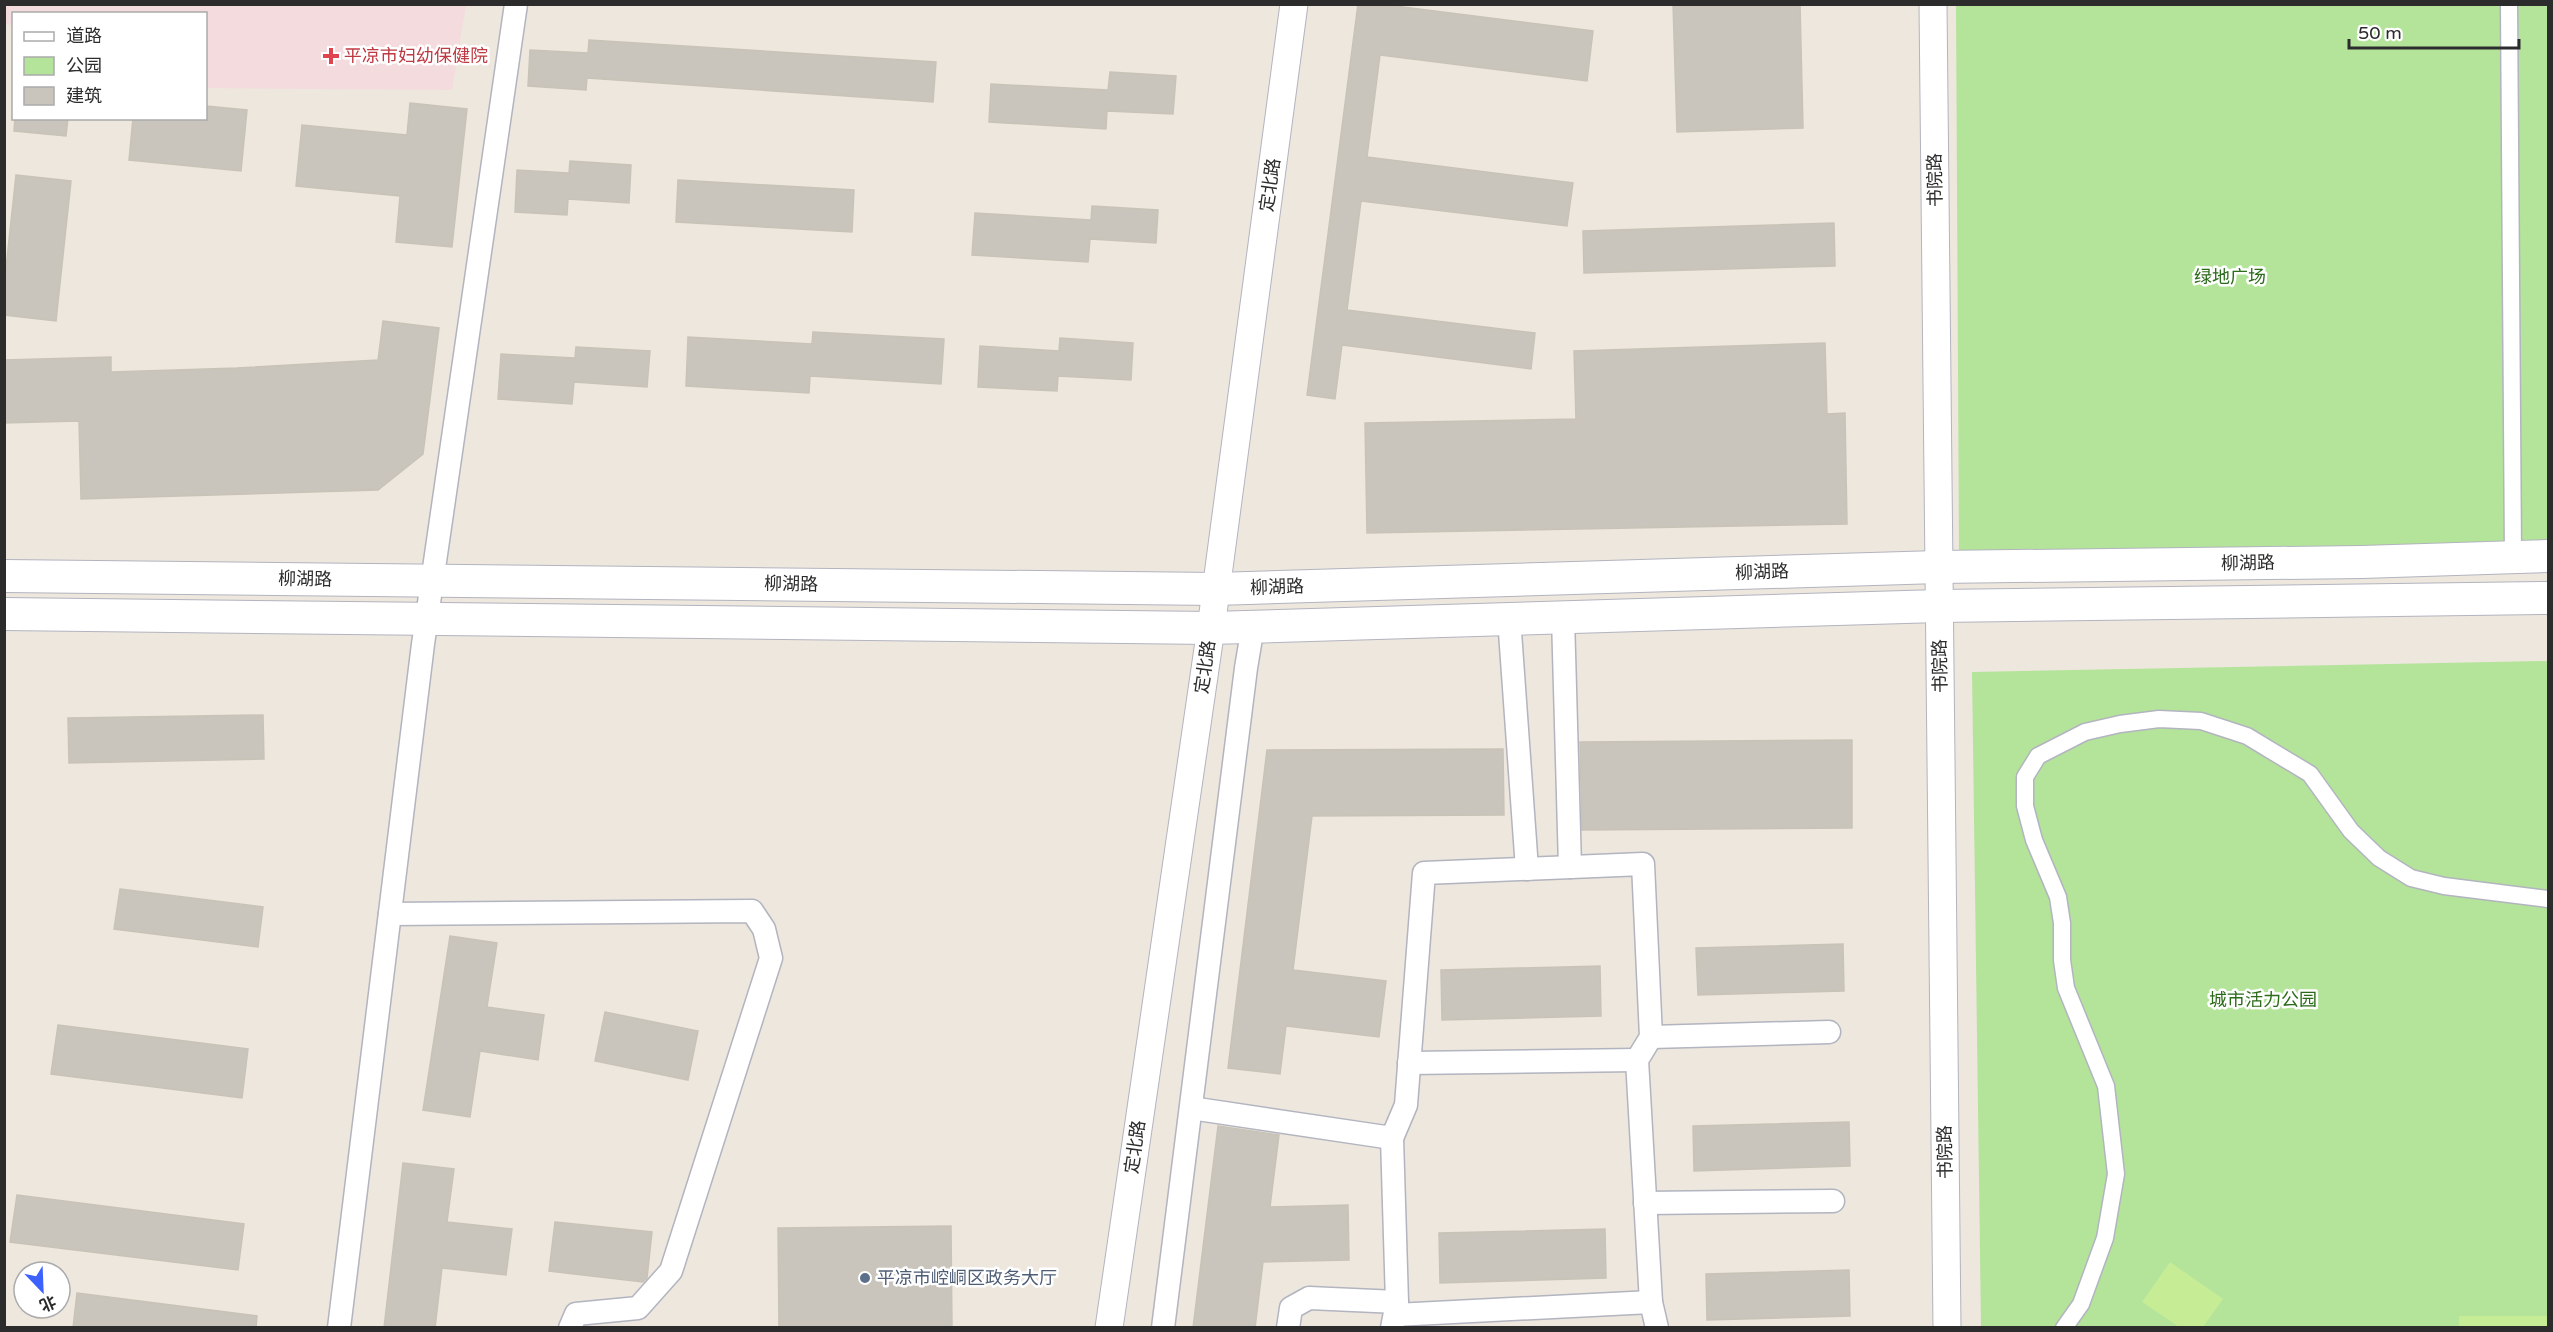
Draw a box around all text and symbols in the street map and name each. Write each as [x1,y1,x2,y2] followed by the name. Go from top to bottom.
[12,12,207,120] legend
[2349,12,2518,50] scale bar
[2358,22,2402,44] text: 50 m
[66,25,102,47] text: 道路
[344,45,488,67] place label: 平凉市妇幼保健院
[322,47,340,65] marker: 平凉市妇幼保健院
[66,55,102,77] text: 公园
[66,85,102,107] text: 建筑
[1924,153,1946,207] street label: 书院路
[1255,157,1285,213] street label: 定北路
[2194,266,2266,288] park label: 绿地广场
[2221,552,2275,574] street label: 柳湖路
[1735,560,1789,584] street label: 柳湖路
[278,568,332,590] street label: 柳湖路
[764,573,818,595] street label: 柳湖路
[1250,575,1304,599] street label: 柳湖路
[1190,639,1220,695] street label: 定北路
[1929,639,1951,693] street label: 书院路
[2209,989,2317,1011] park label: 城市活力公园
[1120,1119,1150,1175] street label: 定北路
[1934,1125,1956,1179] street label: 书院路
[12,1260,72,1320] north arrow
[877,1267,1057,1289] place label: 平凉市崆峒区政务大厅
[858,1271,872,1285] marker: 平凉市崆峒区政务大厅
[36,1291,59,1315] text: 北

